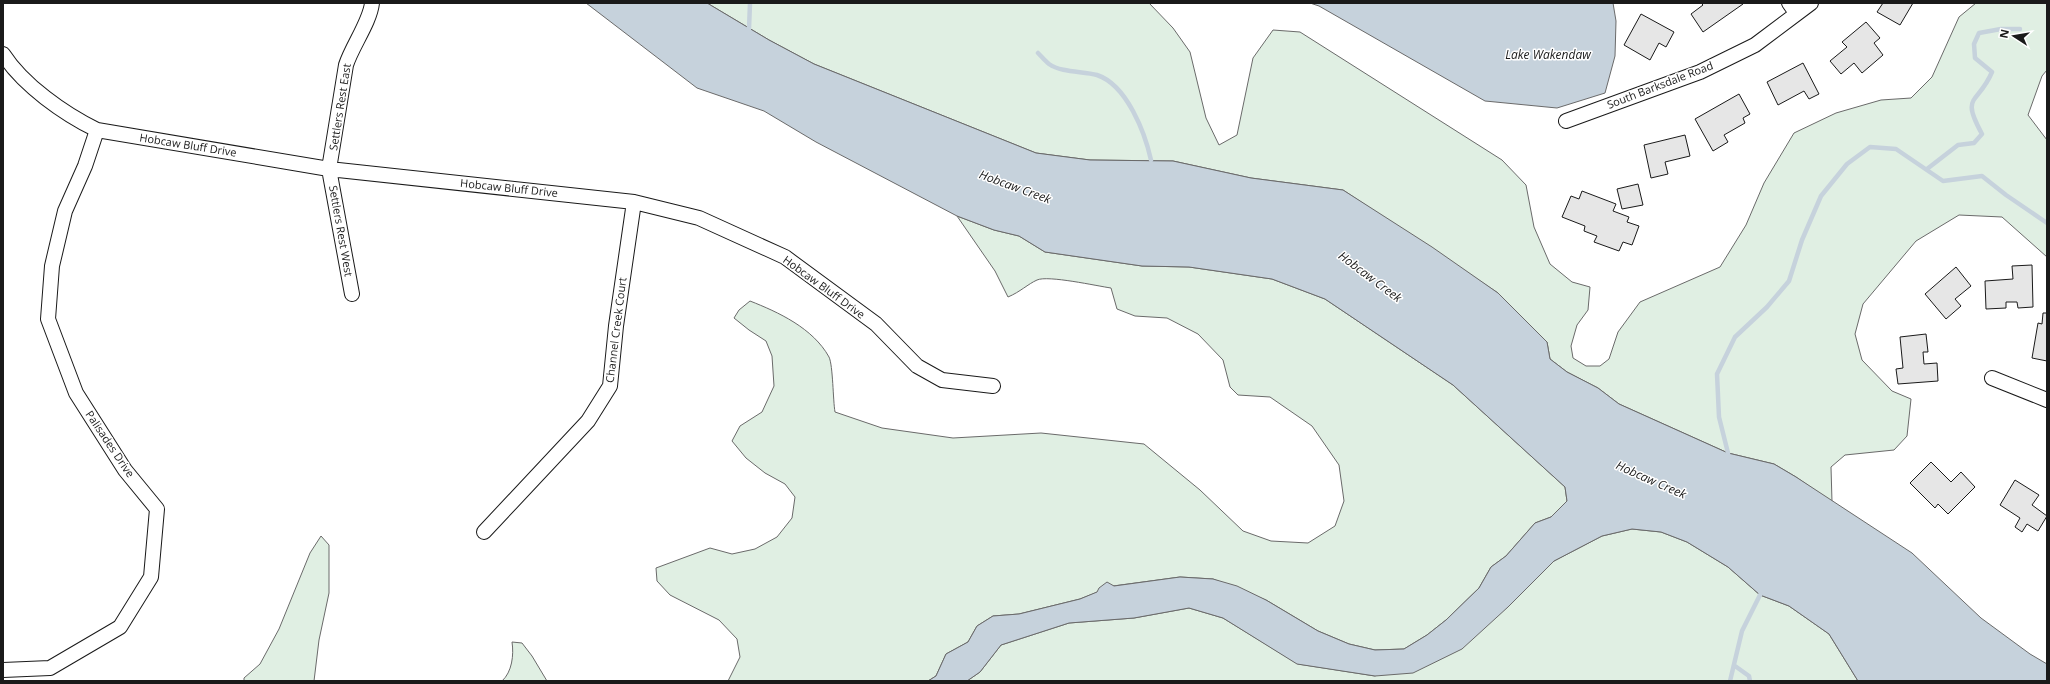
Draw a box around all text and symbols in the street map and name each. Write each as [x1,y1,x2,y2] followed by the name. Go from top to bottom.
[1994,16,2034,56] north arrow
[1995,28,2012,40] text: N
[1505,46,1592,63] water label: Lake Wakendaw
[1605,57,1715,112] street label: South Barksdale Road
[325,62,354,152] street label: Settlers Rest East
[138,129,238,160] street label: Hobcaw Bluff Drive
[977,166,1055,208] water label: Hobcaw Creek
[460,175,559,200] street label: Hobcaw Bluff Drive
[326,184,357,278] street label: Settlers Rest West
[1335,247,1406,307] water label: Hobcaw Creek
[780,252,868,321] street label: Hobcaw Bluff Drive
[602,276,629,384] street label: Channel Creek Court
[83,407,138,480] street label: Palisades Drive
[1613,456,1690,503] water label: Hobcaw Creek

